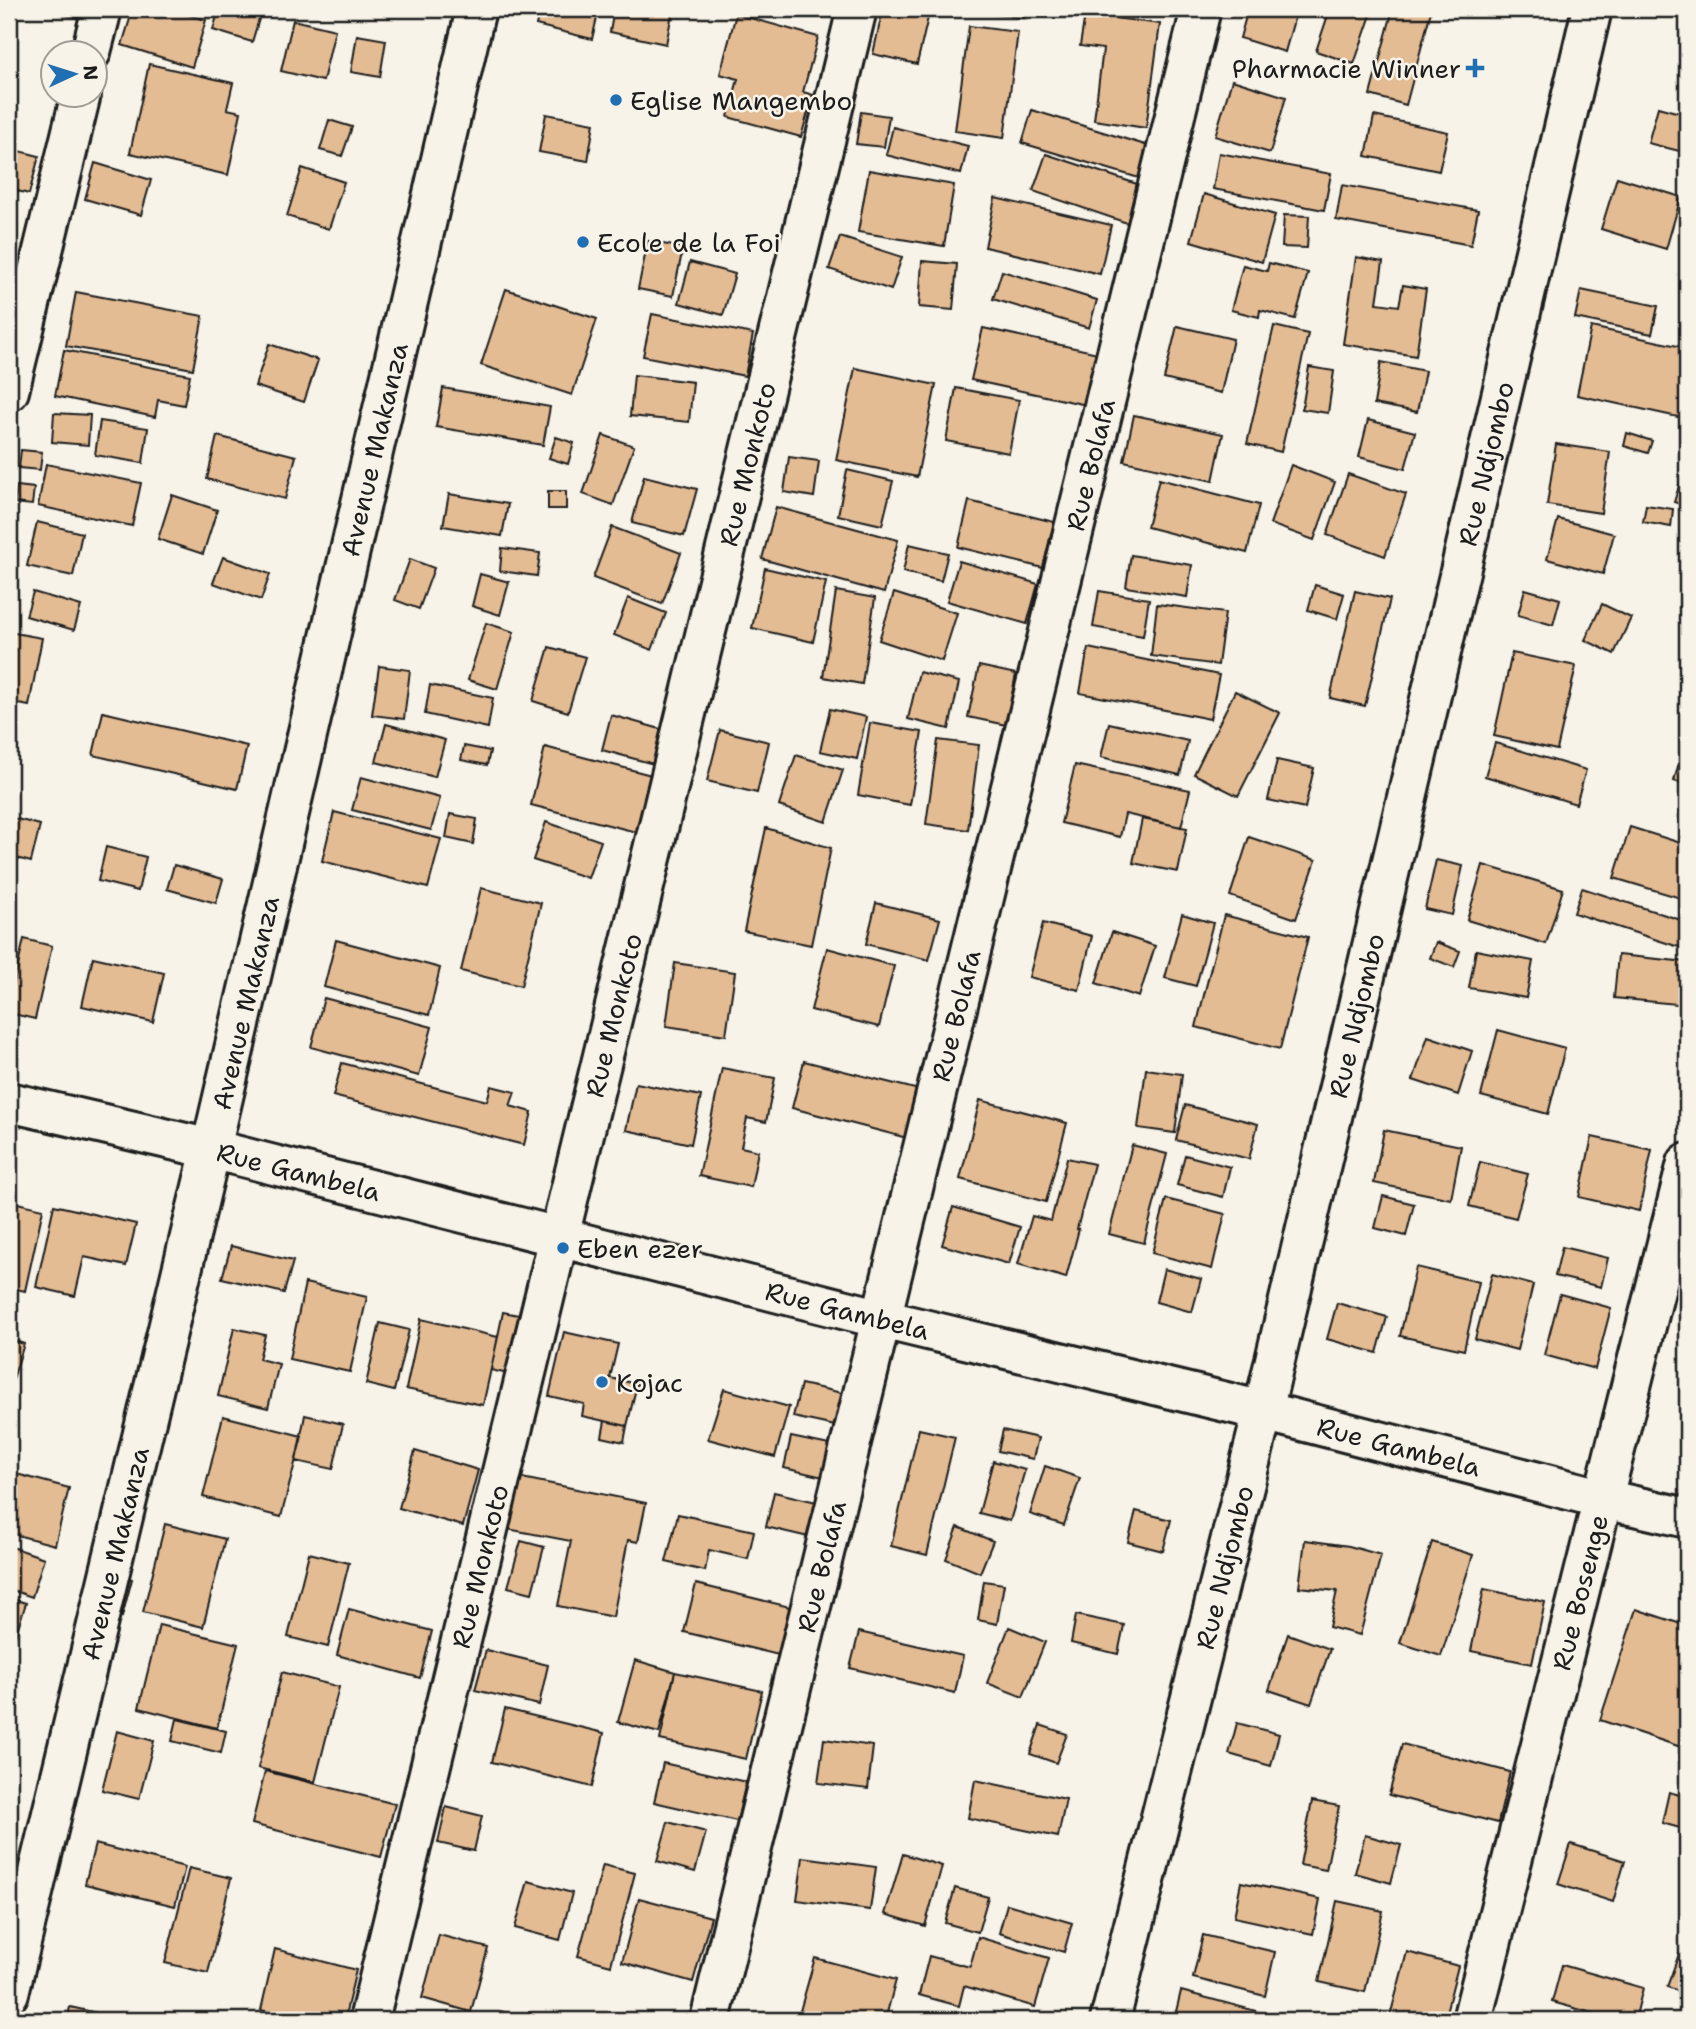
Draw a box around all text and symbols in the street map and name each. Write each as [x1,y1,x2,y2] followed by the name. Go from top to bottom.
[38,38,108,108] north arrow
[1232,51,1461,86] place label: Pharmacie Winner
[1467,60,1483,76] marker: Pharmacie Winner
[77,64,103,81] text: N
[630,83,852,118] place label: Eglise Mangembo
[608,92,624,108] marker: Eglise Mangembo
[597,225,781,260] place label: Ecole de la Foi
[575,234,591,250] marker: Ecole de la Foi
[332,339,415,560] street label: Avenue Makanza
[1449,378,1522,549] street label: Rue Ndjombo
[710,379,783,550] street label: Rue Monkoto
[1057,395,1123,534] street label: Rue Bolafa
[203,892,287,1113] street label: Avenue Makanza
[576,930,650,1101] street label: Rue Monkoto
[1320,930,1392,1101] street label: Rue Ndjombo
[922,946,988,1085] street label: Rue Bolafa
[213,1134,384,1209] street label: Rue Gambela
[577,1231,703,1266] place label: Eben ezer
[555,1240,571,1256] marker: Eben ezer
[762,1273,933,1347] street label: Rue Gambela
[616,1365,683,1400] place label: Kojac
[594,1374,610,1390] marker: Kojac
[1313,1408,1485,1484] street label: Rue Gambela
[72,1443,157,1664] street label: Avenue Makanza
[442,1481,516,1652] street label: Rue Monkoto
[1186,1481,1261,1653] street label: Rue Ndjombo
[788,1497,854,1636] street label: Rue Bolafa
[1543,1511,1616,1674] street label: Rue Bosenge

